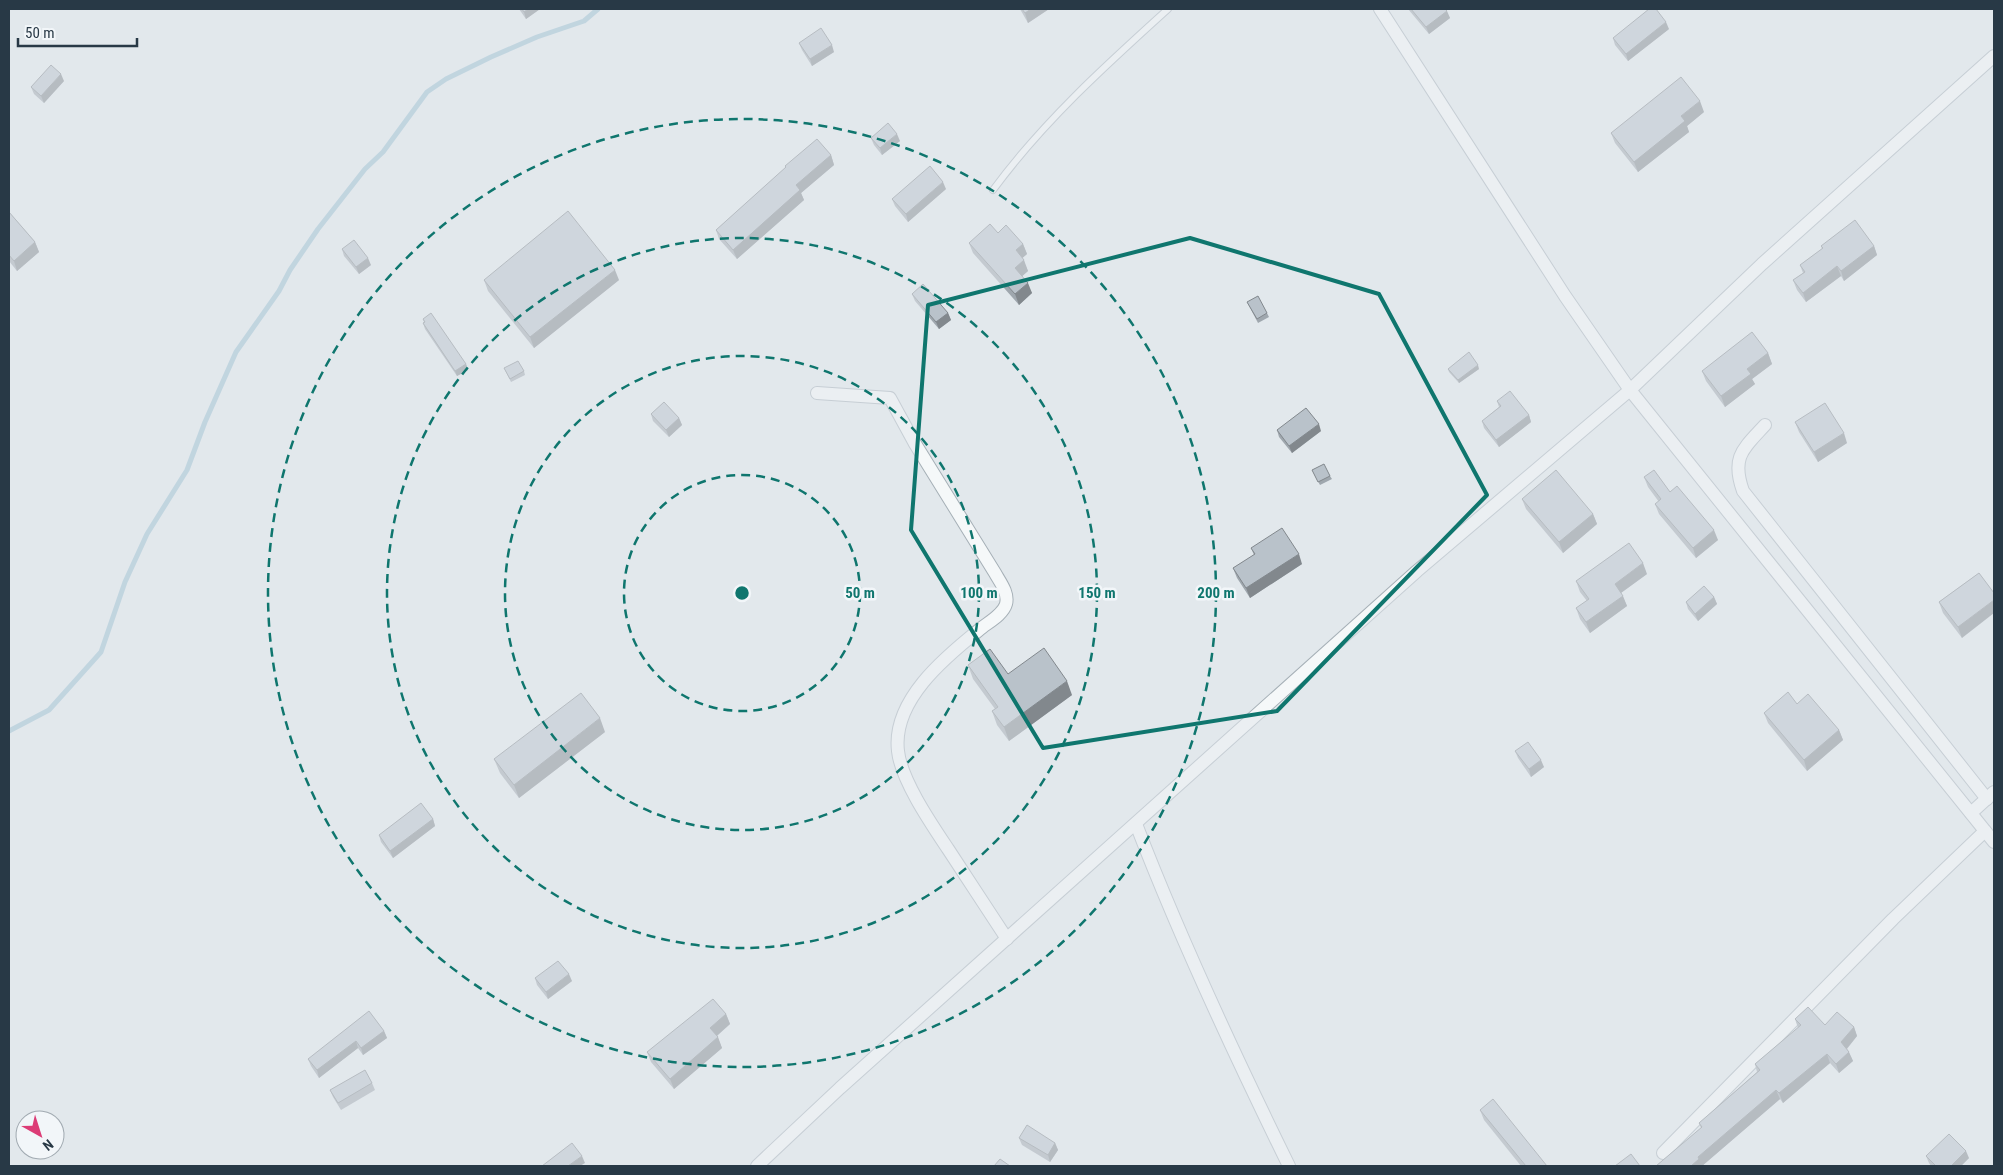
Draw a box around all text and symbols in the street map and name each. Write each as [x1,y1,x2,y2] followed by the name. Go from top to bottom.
[18,15,136,47] scale bar
[25,24,55,42] text: 50 m
[733,584,751,602] centre of rings
[845,584,875,602] text: 50 m
[960,584,998,602] text: 100 m
[1078,584,1116,602] text: 150 m
[1197,584,1235,602] text: 200 m
[15,1110,65,1160] north arrow
[40,1136,57,1154] text: N

